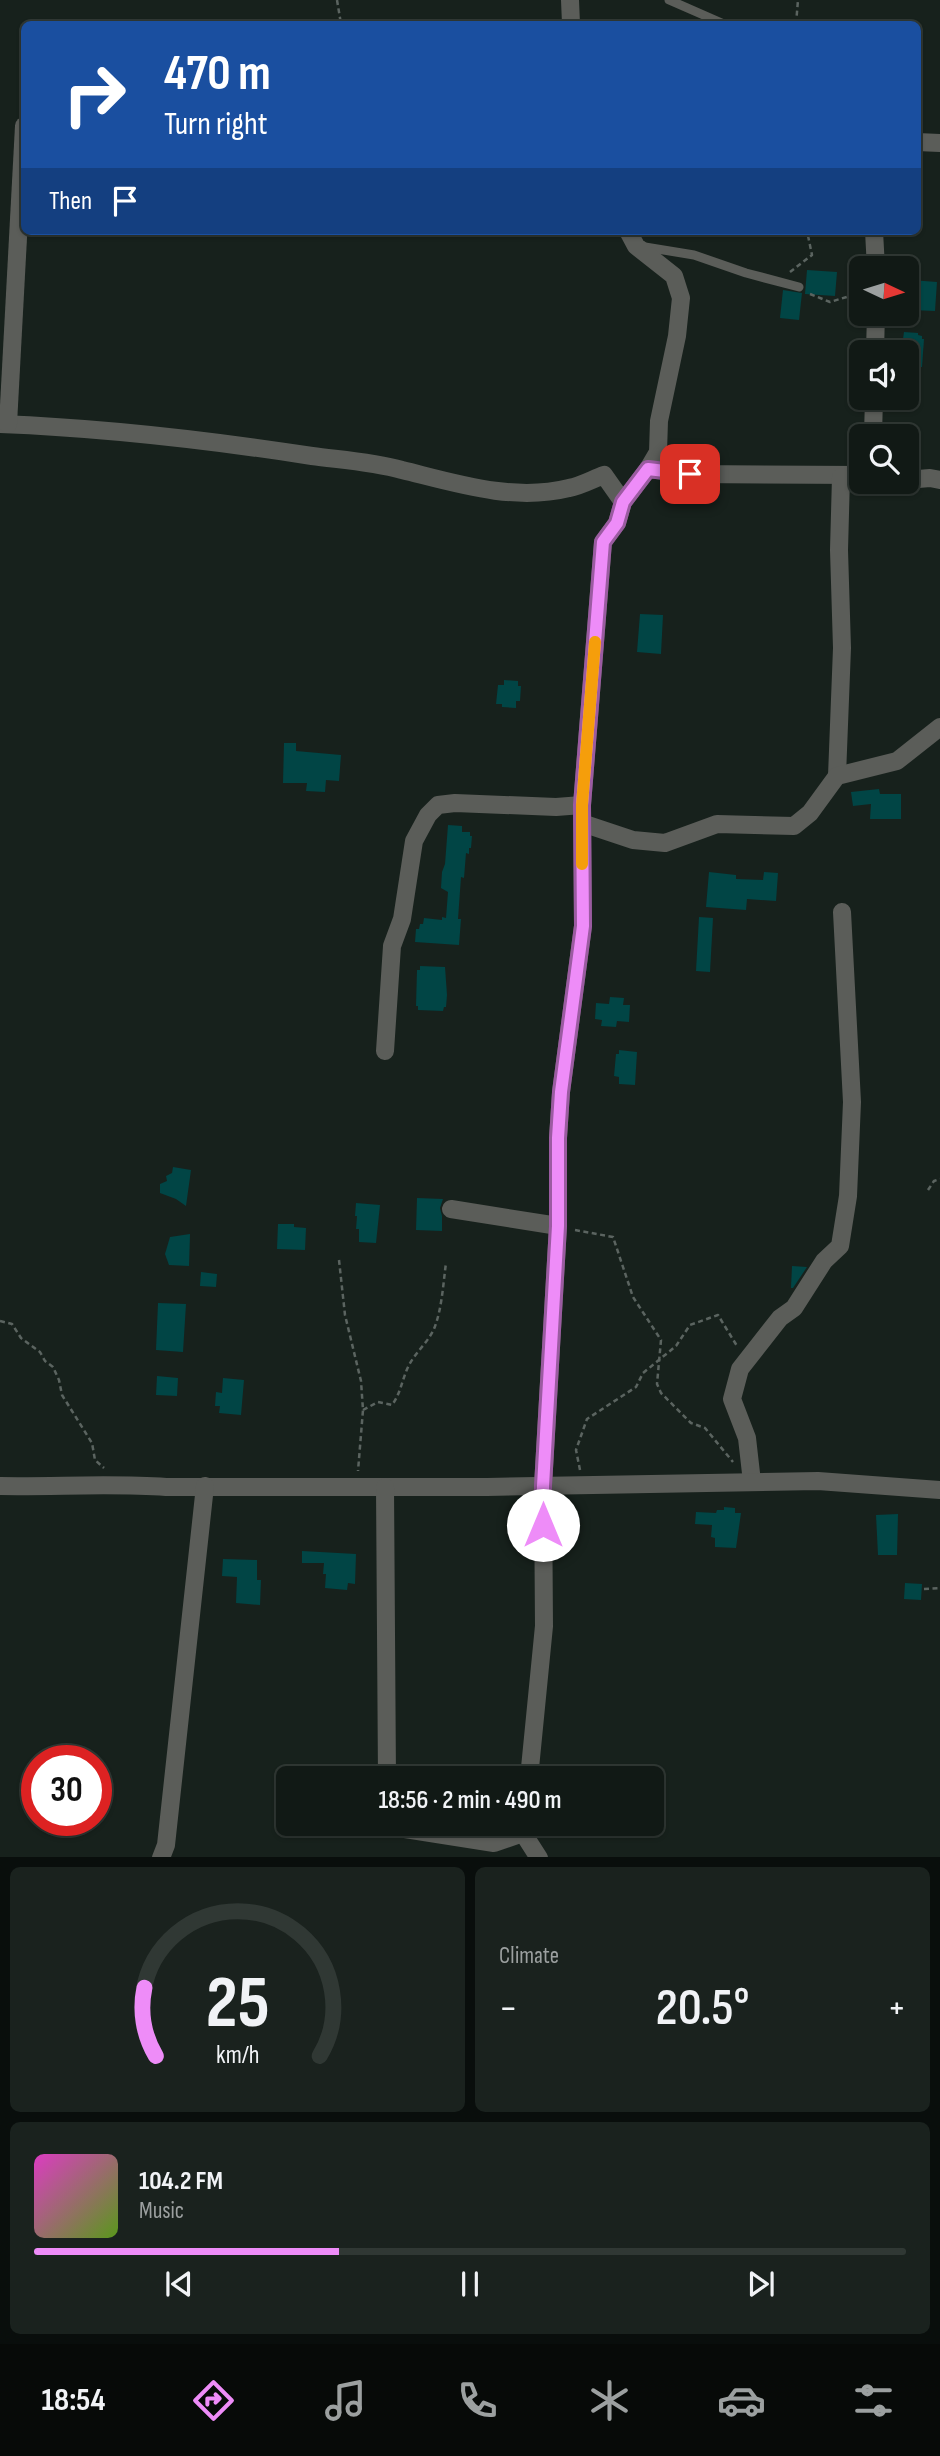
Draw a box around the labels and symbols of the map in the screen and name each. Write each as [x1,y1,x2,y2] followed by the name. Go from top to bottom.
[849,256,919,326] north arrow
[660,444,720,504] pin
[506,1488,580,1562] position arrow
[21,1745,112,1836] speed limit sign: 30

